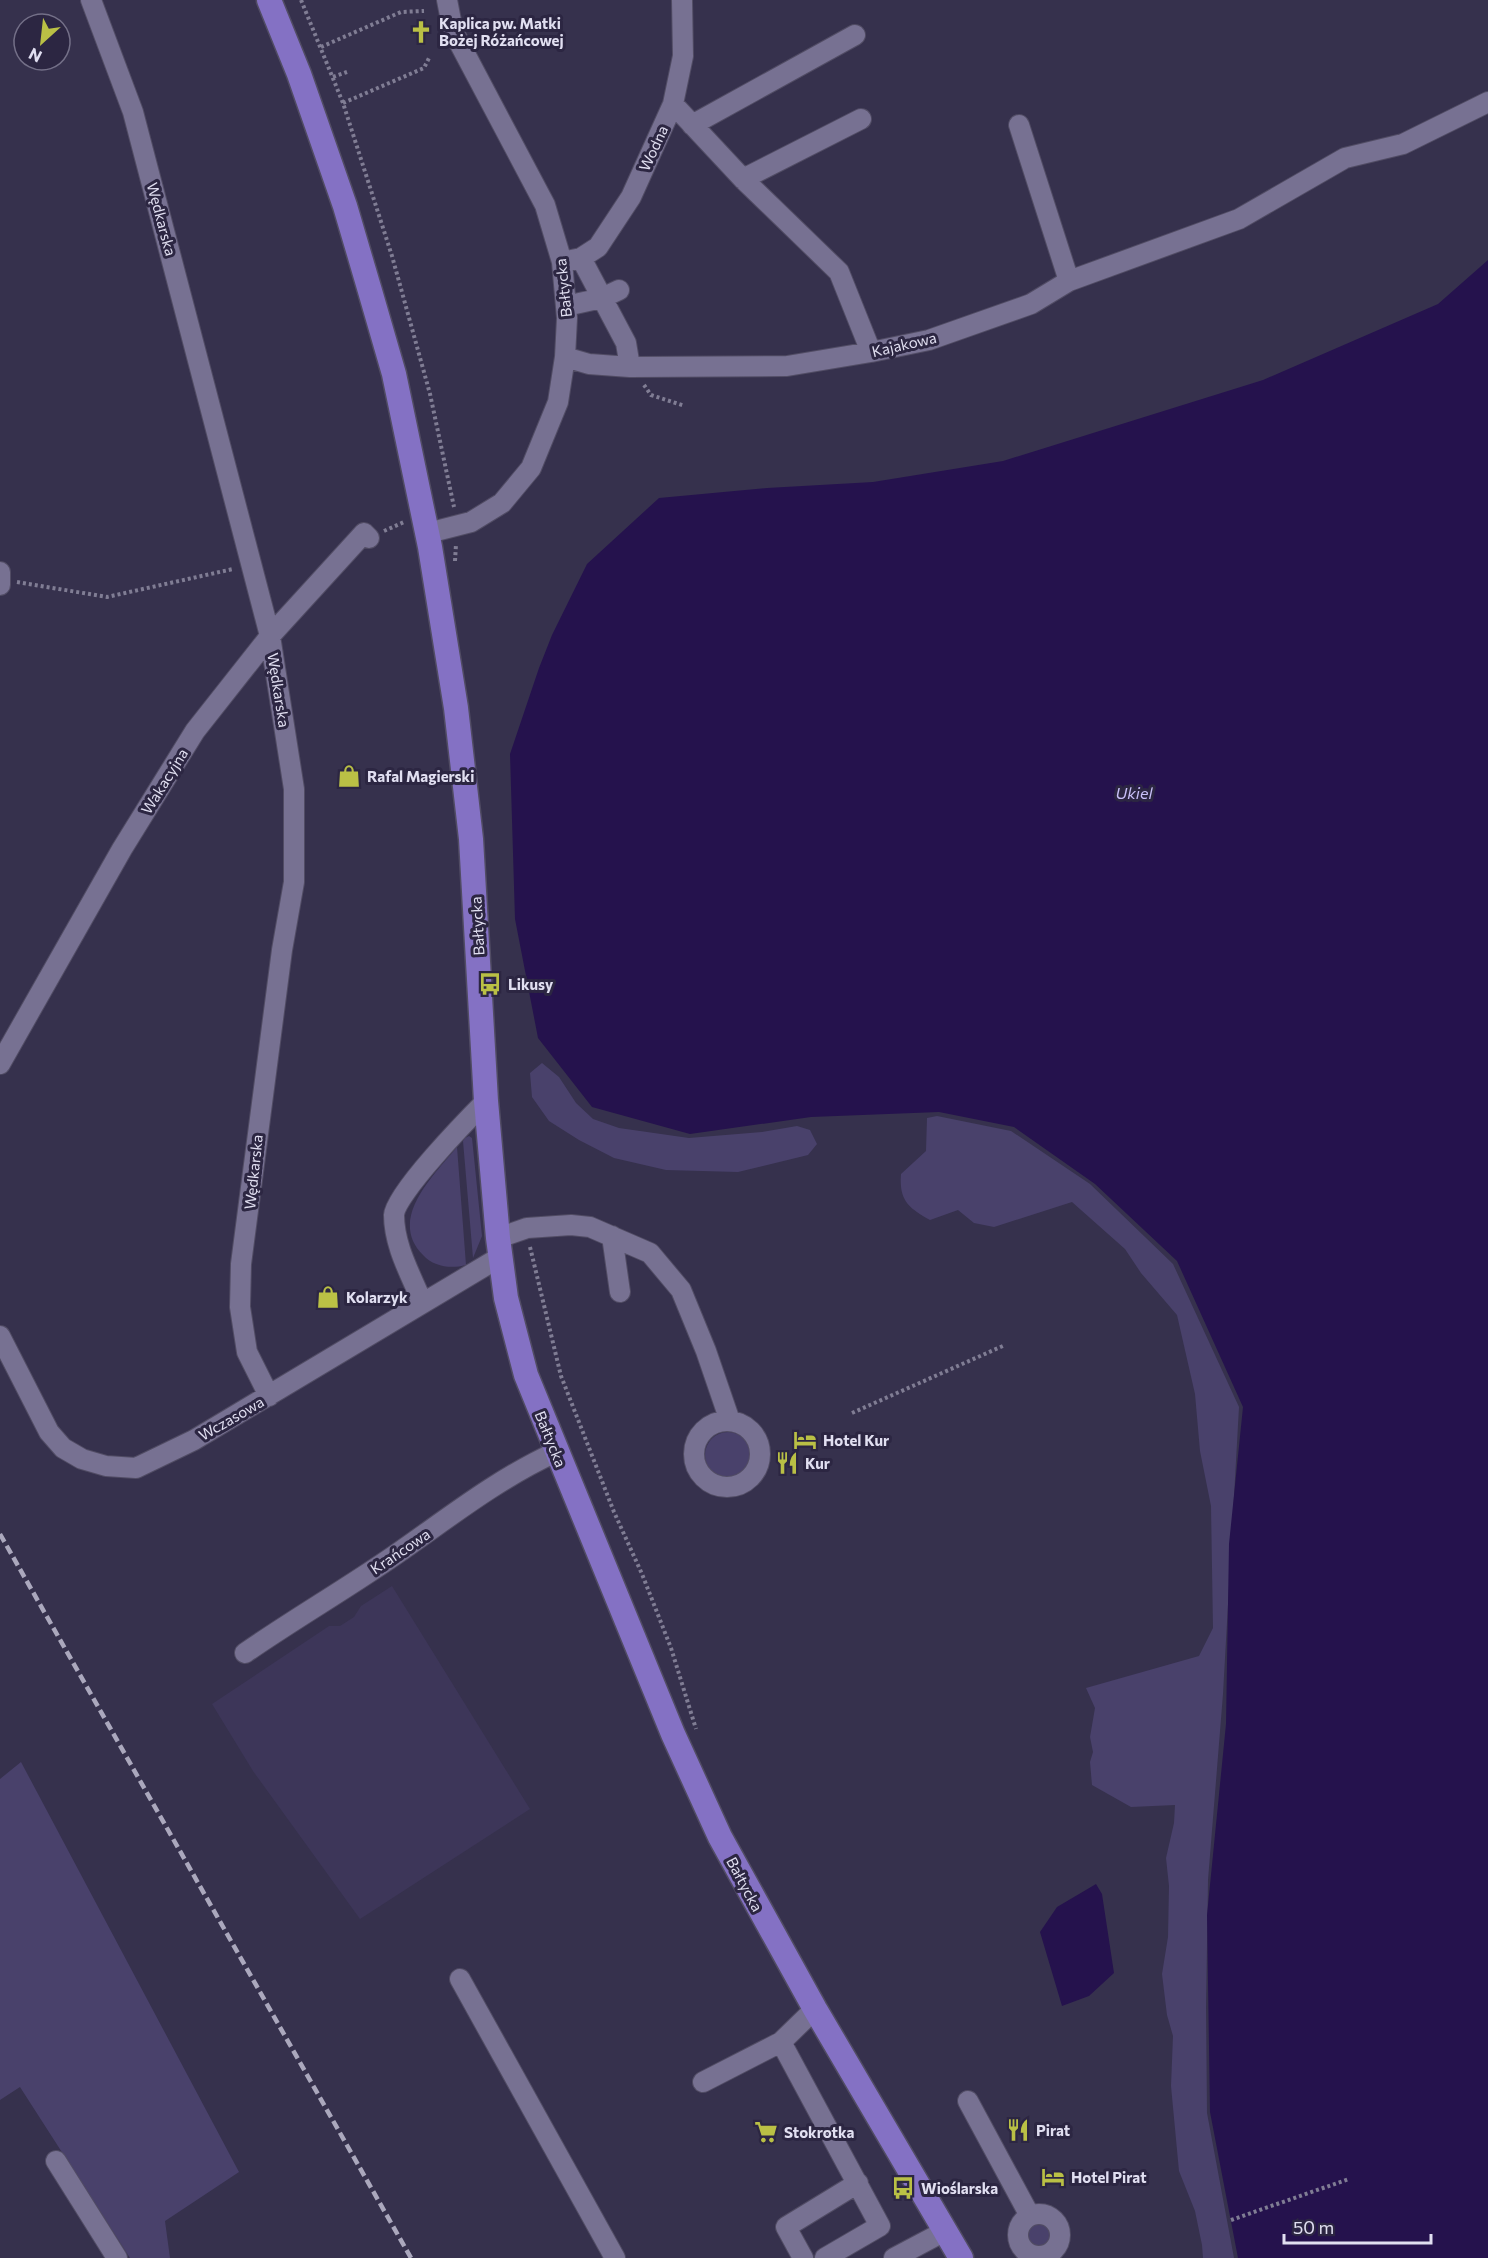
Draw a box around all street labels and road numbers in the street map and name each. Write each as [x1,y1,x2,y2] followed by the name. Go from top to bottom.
[635,122,671,174] street label: Wodna
[144,180,180,258] street label: Wędkarska
[551,258,575,318] street label: Bałtycka
[870,328,938,360] street label: Kajakowa
[264,651,294,729] street label: Wędkarska
[137,745,191,817] street label: Wakacyjna
[466,896,488,956] street label: Bałtycka
[240,1134,266,1210] street label: Wędkarska
[195,1392,267,1444] street label: Wczasowa
[532,1408,570,1470] street label: Bałtycka
[367,1524,433,1578] street label: Krańcowa
[723,1854,767,1914] street label: Bałtycka

